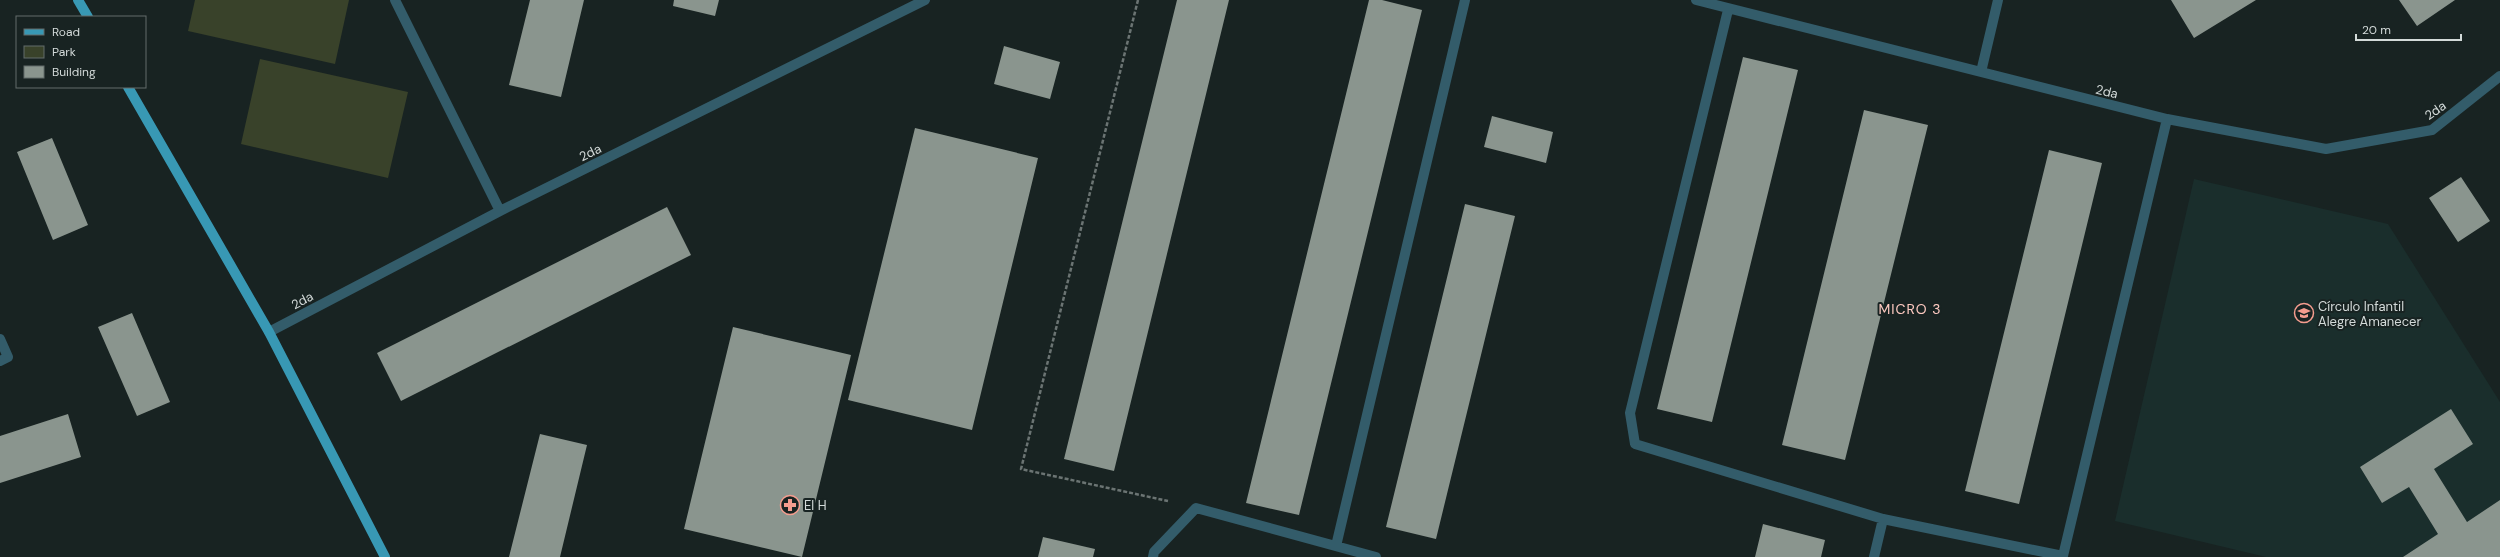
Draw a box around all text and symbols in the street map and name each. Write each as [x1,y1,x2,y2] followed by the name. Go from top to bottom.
[16,16,146,88] legend
[2356,16,2461,42] scale bar
[2362,22,2391,38] text: 20 m
[52,24,80,40] text: Road
[52,44,76,60] text: Park
[52,64,96,80] text: Building
[2094,81,2120,102] street label: 2da
[2421,97,2449,124] street label: 2da
[576,140,604,165] street label: 2da
[288,288,316,313] street label: 2da
[2318,298,2421,330] place label: Círculo Infantil Alegre Amanecer
[1878,300,1942,318] district label: MICRO 3
[2293,302,2315,324] school or university icon: Círculo Infantil Alegre Amanecer
[779,494,801,516] pharmacy icon: El H
[804,497,827,514] place label: El H

